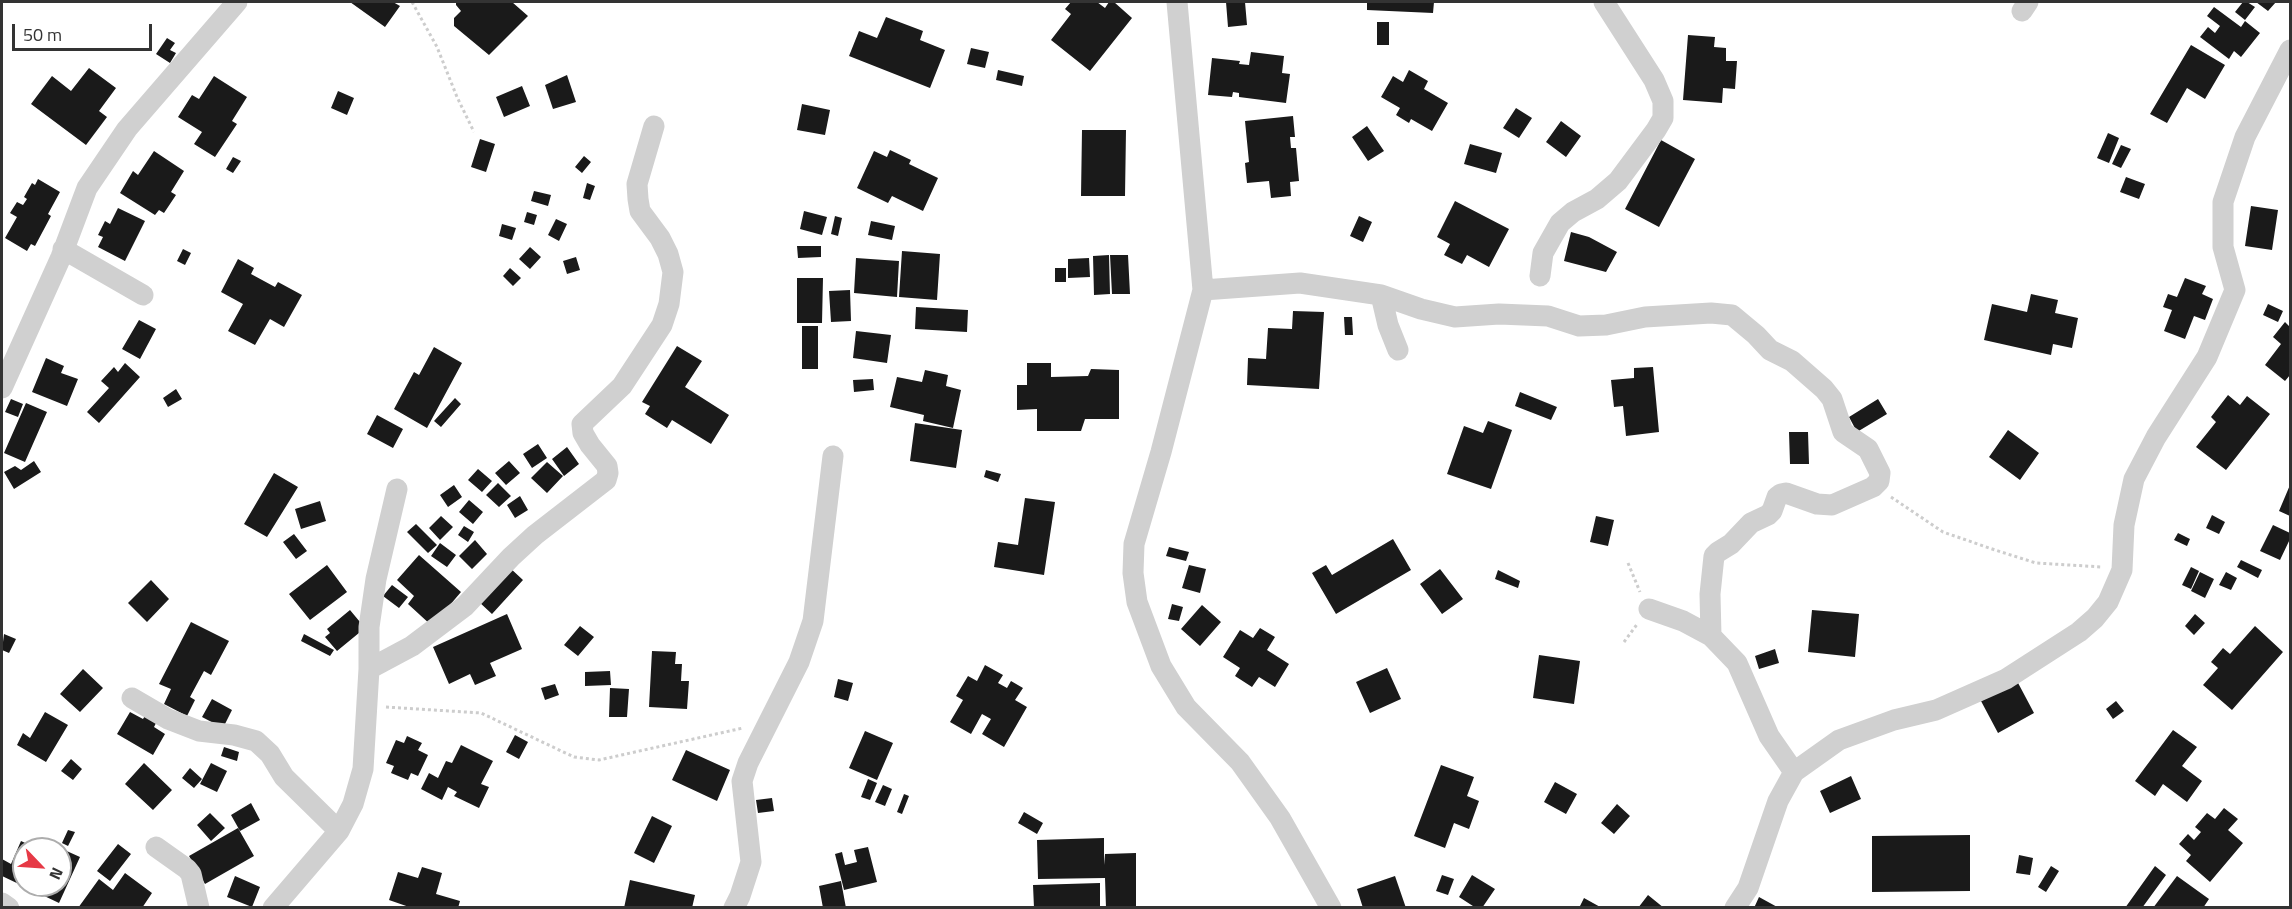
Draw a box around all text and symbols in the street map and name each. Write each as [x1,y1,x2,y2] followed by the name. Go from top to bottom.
[15,12,154,50] scale bar
[23,21,62,48] text: 50 m
[12,837,72,897] north arrow
[43,864,70,884] text: N

